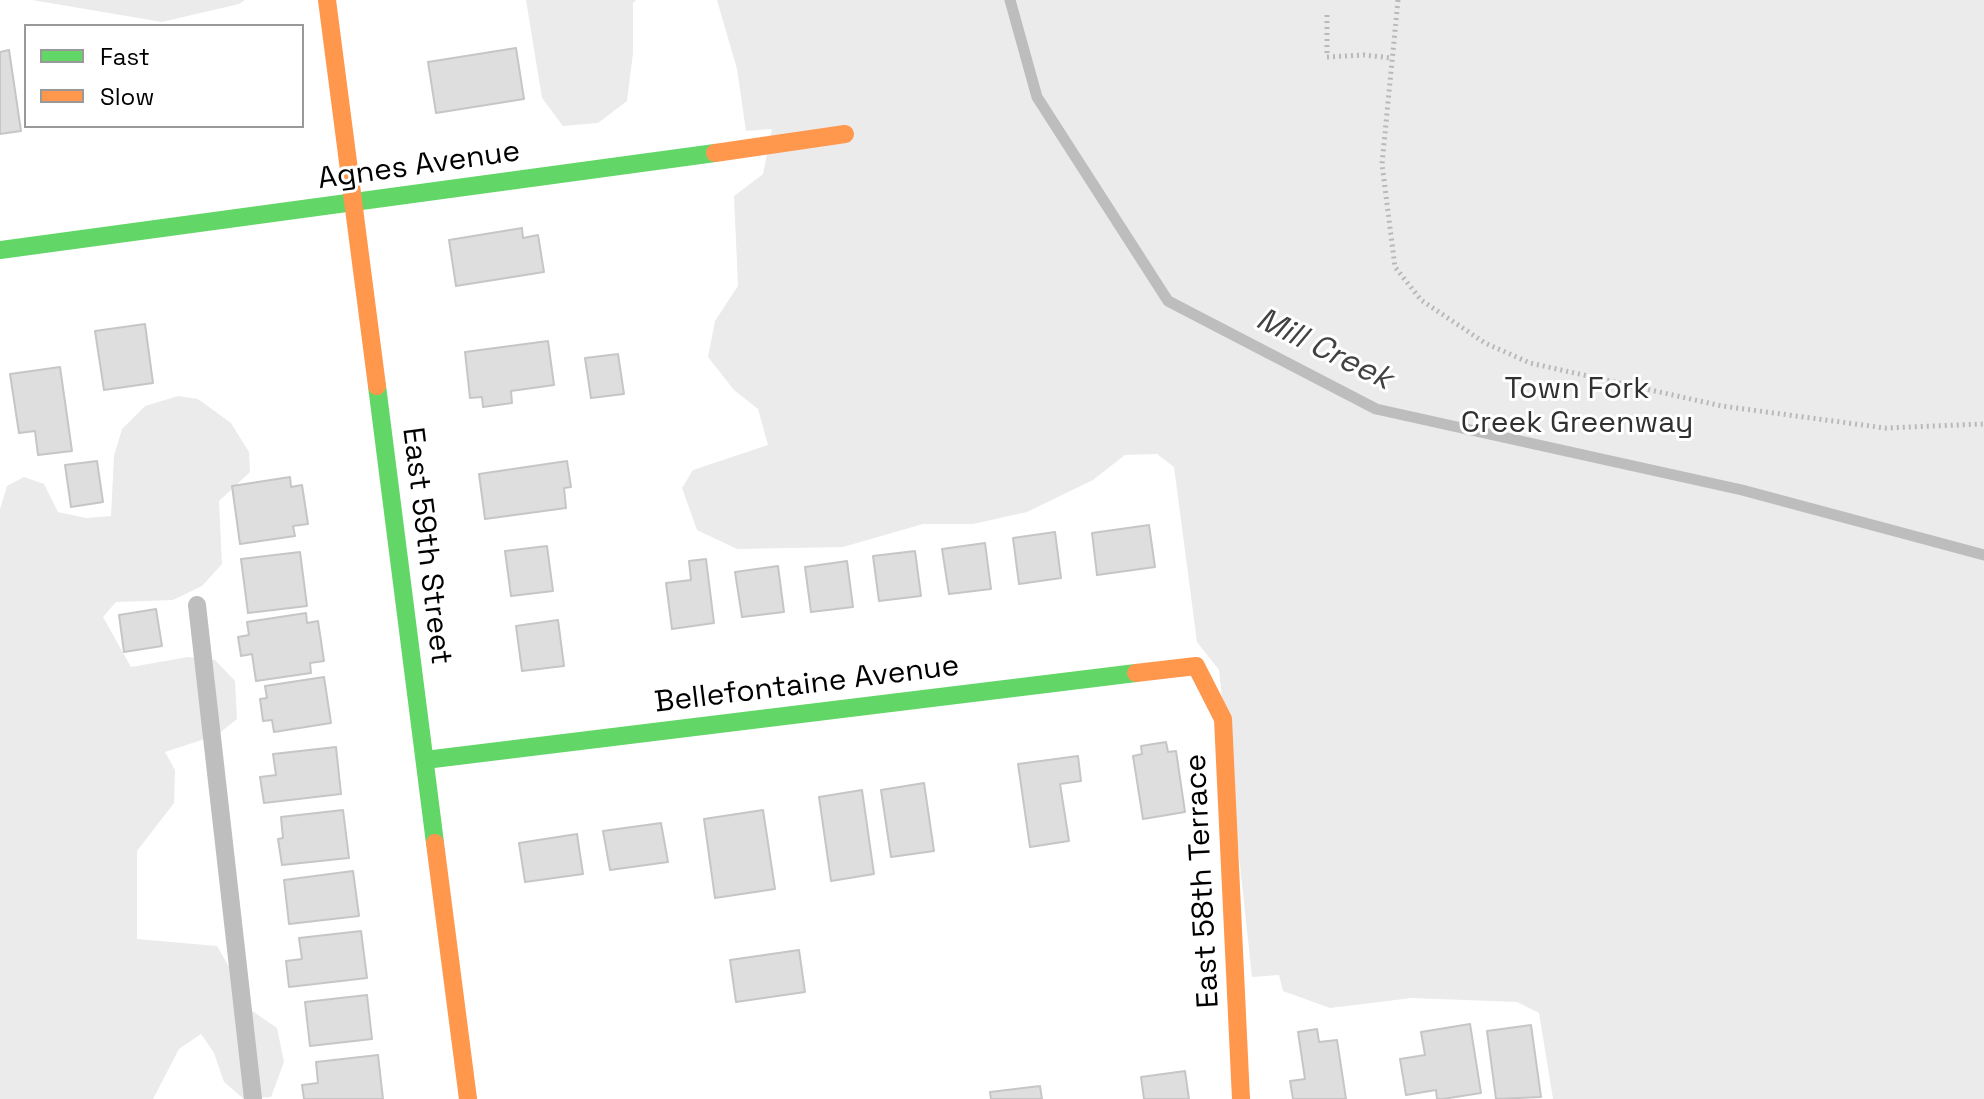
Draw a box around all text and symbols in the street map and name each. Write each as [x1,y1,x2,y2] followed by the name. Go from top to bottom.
[24,24,304,128] legend
[100,41,150,72] text: Fast
[100,81,154,112] text: Slow
[316,134,522,198] street label: Agnes Avenue
[1250,301,1398,399] water label: Mill Creek
[1461,372,1693,442] park label: Town Fork Creek Greenway
[394,425,458,667] street label: East 59th Street
[653,648,961,722] street label: Bellefontaine Avenue
[1178,753,1228,1009] street label: East 58th Terrace

